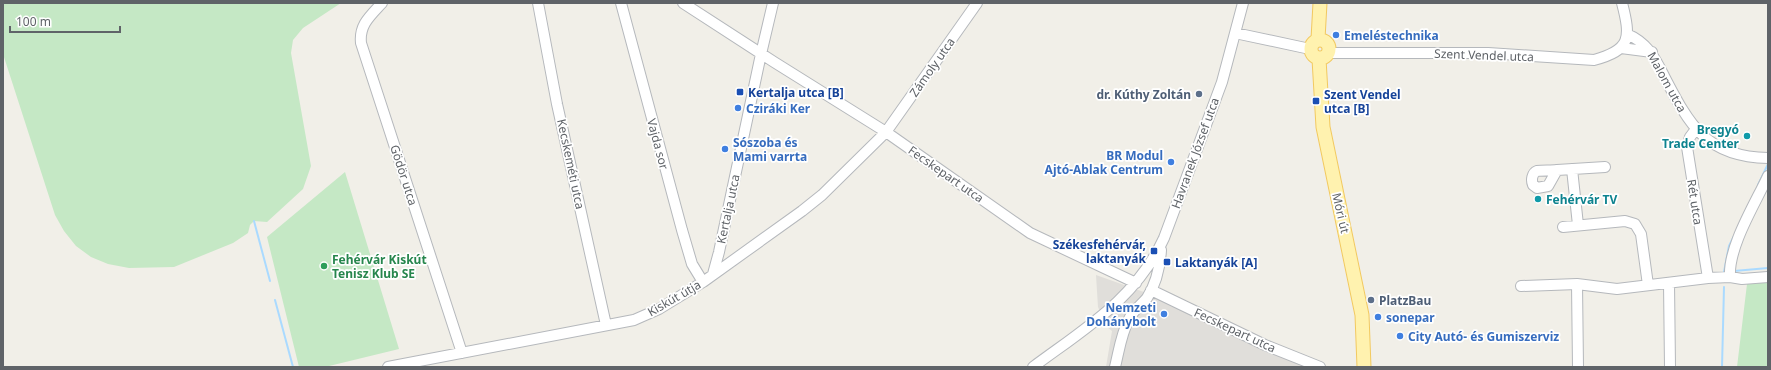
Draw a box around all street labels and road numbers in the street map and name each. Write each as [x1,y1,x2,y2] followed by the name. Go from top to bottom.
[905,34,959,100] street label: Zámoly utca
[1434,45,1534,65] street label: Szent Vendel utca
[1643,49,1691,115] street label: Malom utca
[1167,95,1223,211] street label: Havranek József utca
[553,117,589,211] street label: Kecskeméti utca
[643,117,673,171] street label: Vajda sor
[386,142,422,208] street label: Gödör utca
[905,142,987,206] street label: Fecskepart utca
[712,173,744,245] street label: Kertalja utca
[1683,178,1707,226] street label: Rét utca
[1328,191,1354,236] street label: Móri út
[644,276,704,320] street label: Kiskút útja
[1191,304,1279,356] street label: Fecskepart utca

